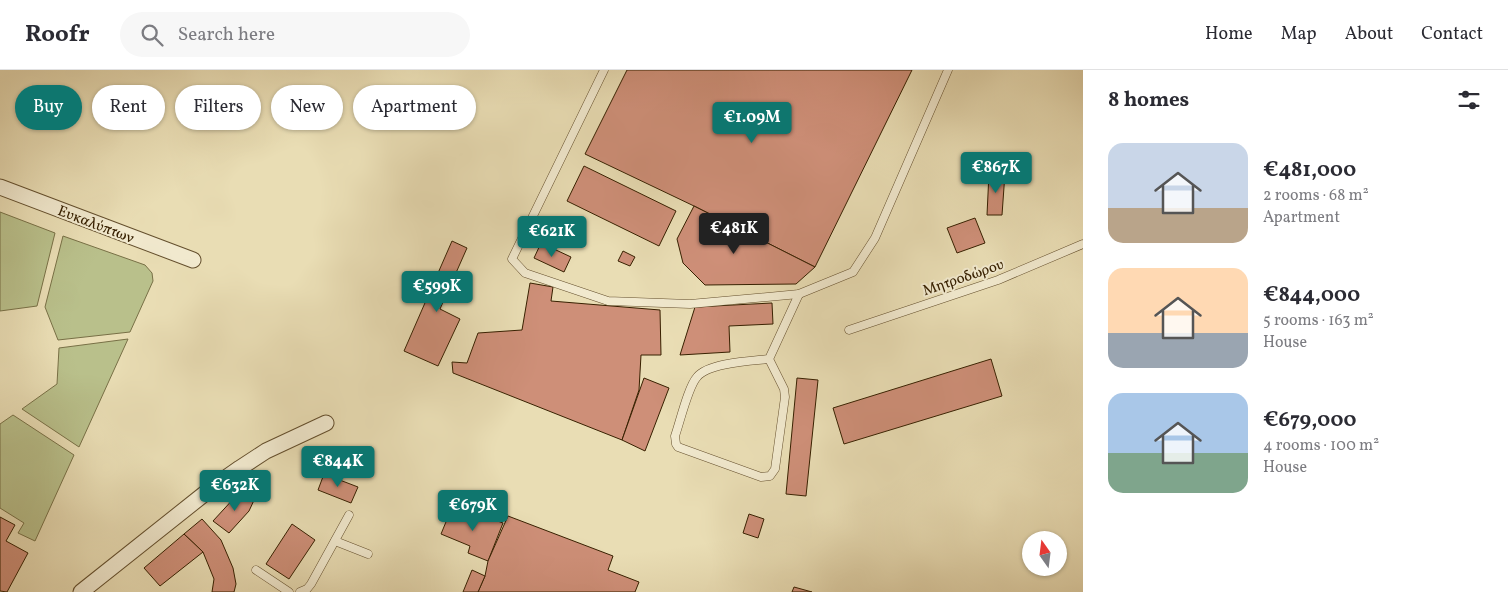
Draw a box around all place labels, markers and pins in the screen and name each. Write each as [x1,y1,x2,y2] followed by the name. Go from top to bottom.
[711,102,793,144] pin: €1.09M
[961,152,1031,194] pin: €867K
[699,212,769,255] pin: €481K
[517,216,587,258] pin: €621K
[402,270,472,313] pin: €599K
[303,446,373,488] pin: €844K
[200,470,270,512] pin: €632K
[438,490,508,532] pin: €679K

